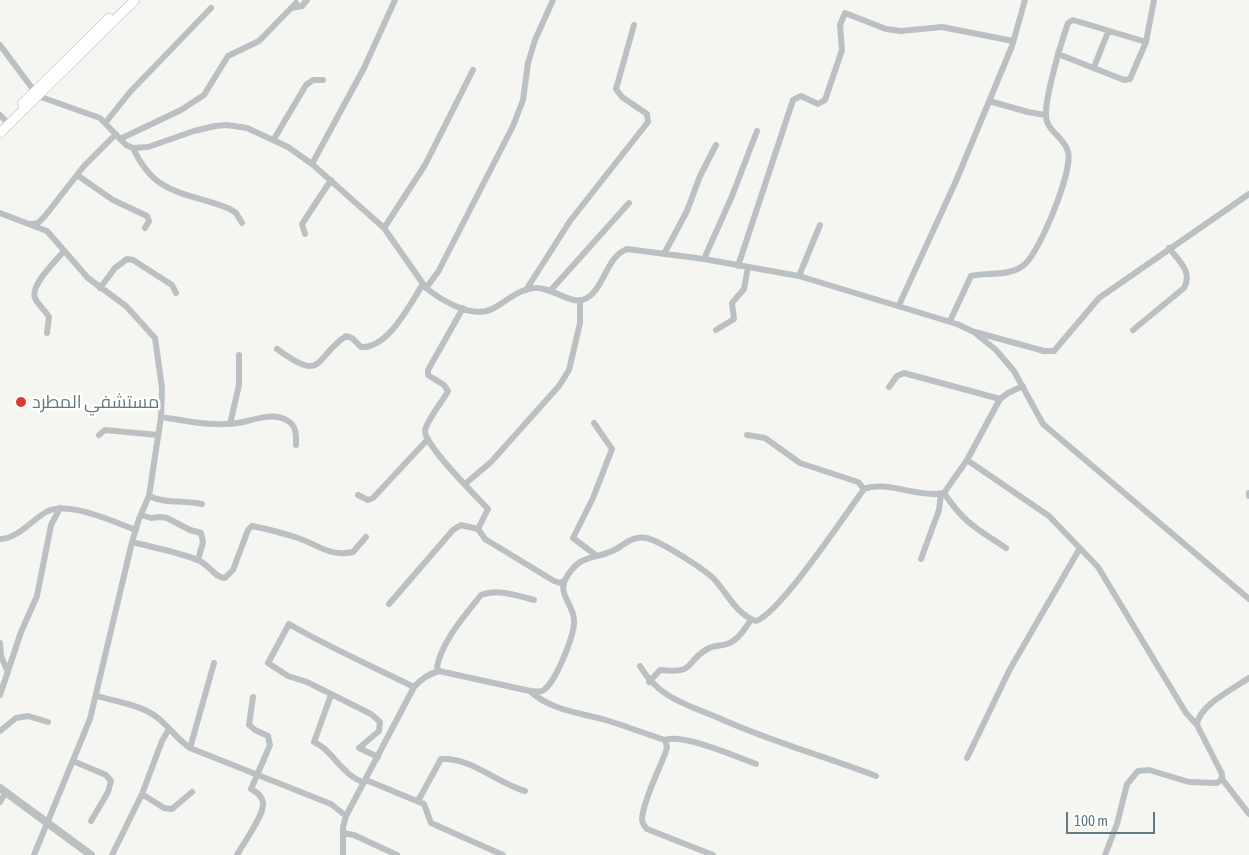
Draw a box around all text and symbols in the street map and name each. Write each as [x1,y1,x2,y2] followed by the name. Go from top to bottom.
[32,391,159,413] place label: مستشفي المطرد
[14,395,28,409] marker: مستشفي المطرد
[1069,802,1158,834] scale bar
[1074,812,1108,829] text: 100 m

